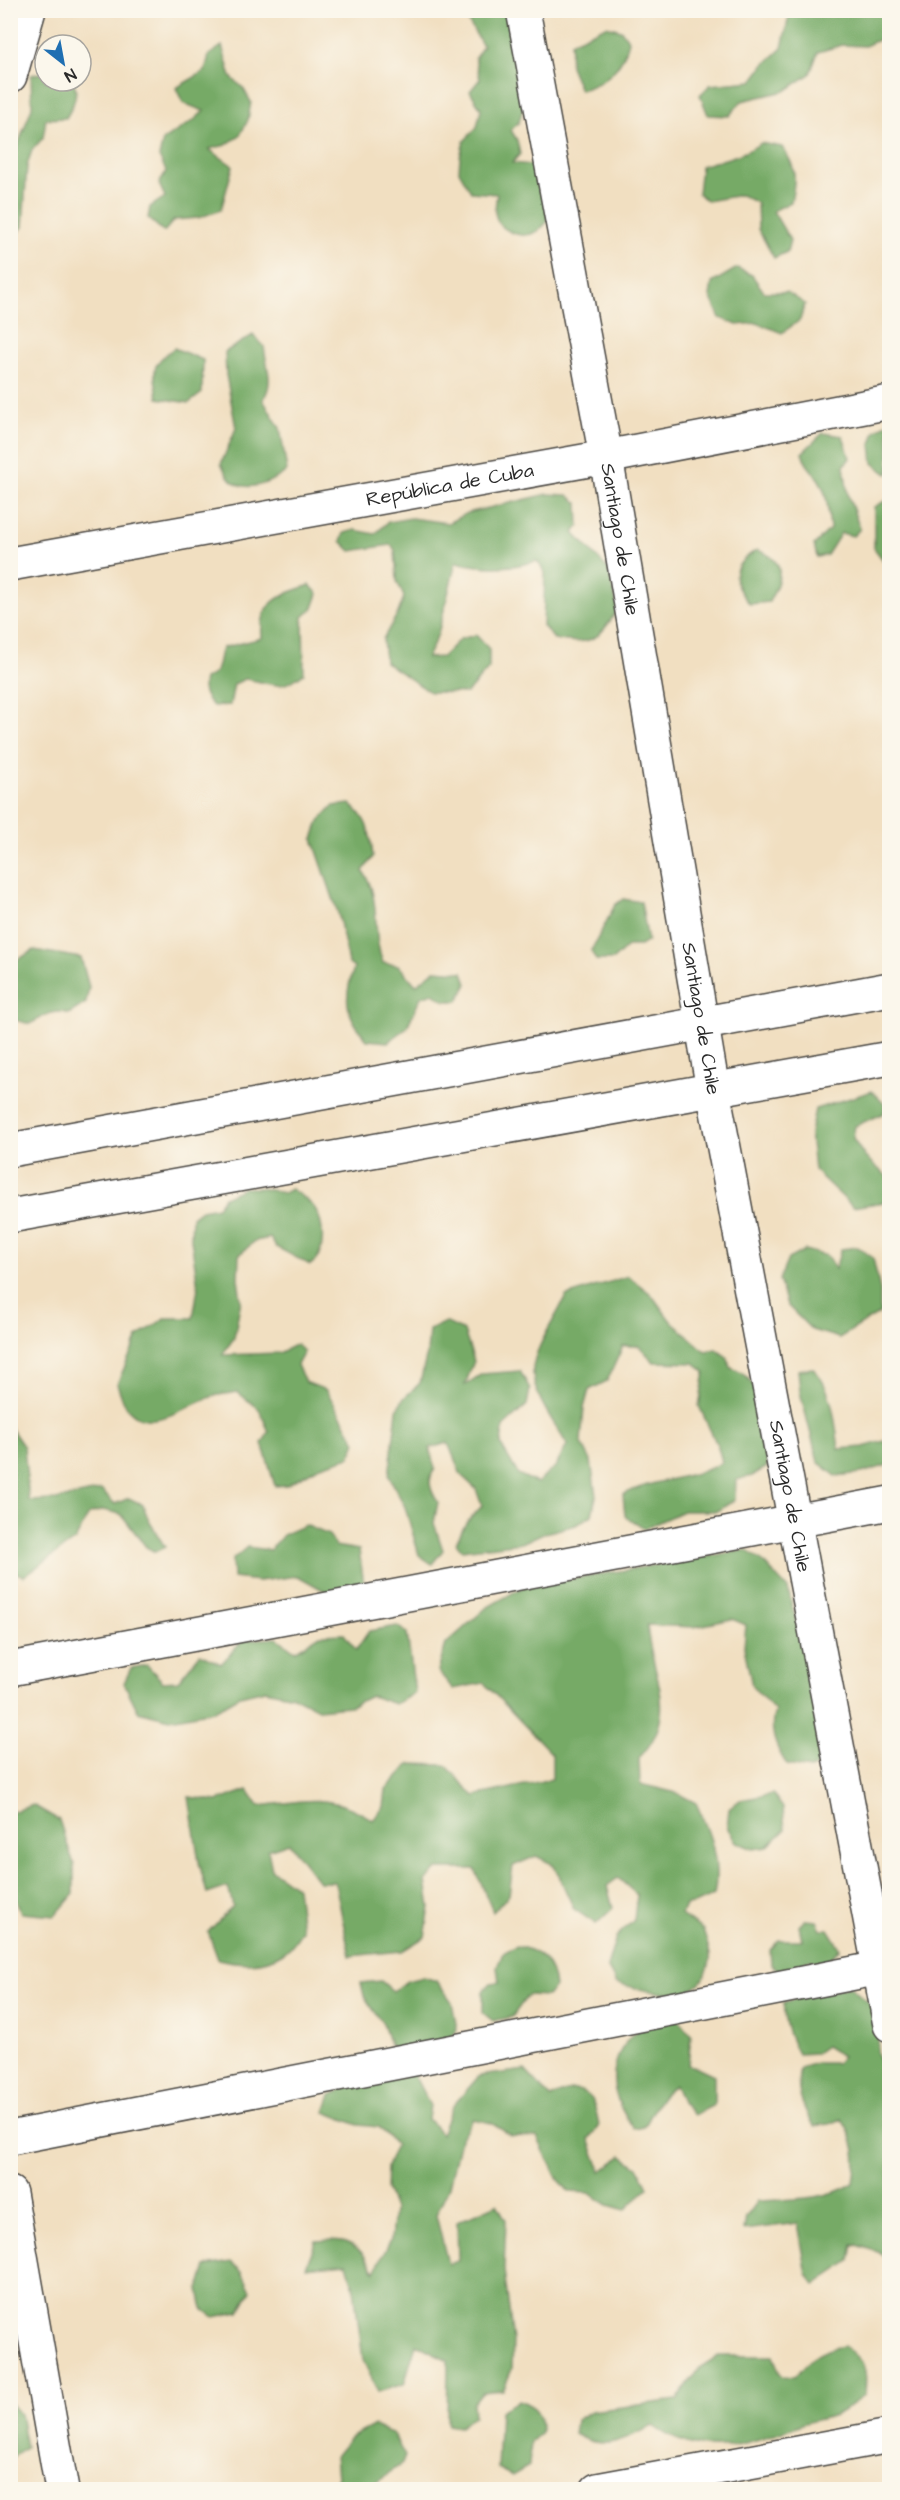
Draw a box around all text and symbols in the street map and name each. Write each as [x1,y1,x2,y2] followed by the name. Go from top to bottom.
[33,33,93,93] north arrow
[60,63,80,87] text: N
[364,456,536,514] street label: República de Cuba
[593,461,647,618] street label: Santiago de Chile
[674,940,728,1097] street label: Santiago de Chile
[762,1418,818,1575] street label: Santiago de Chile

